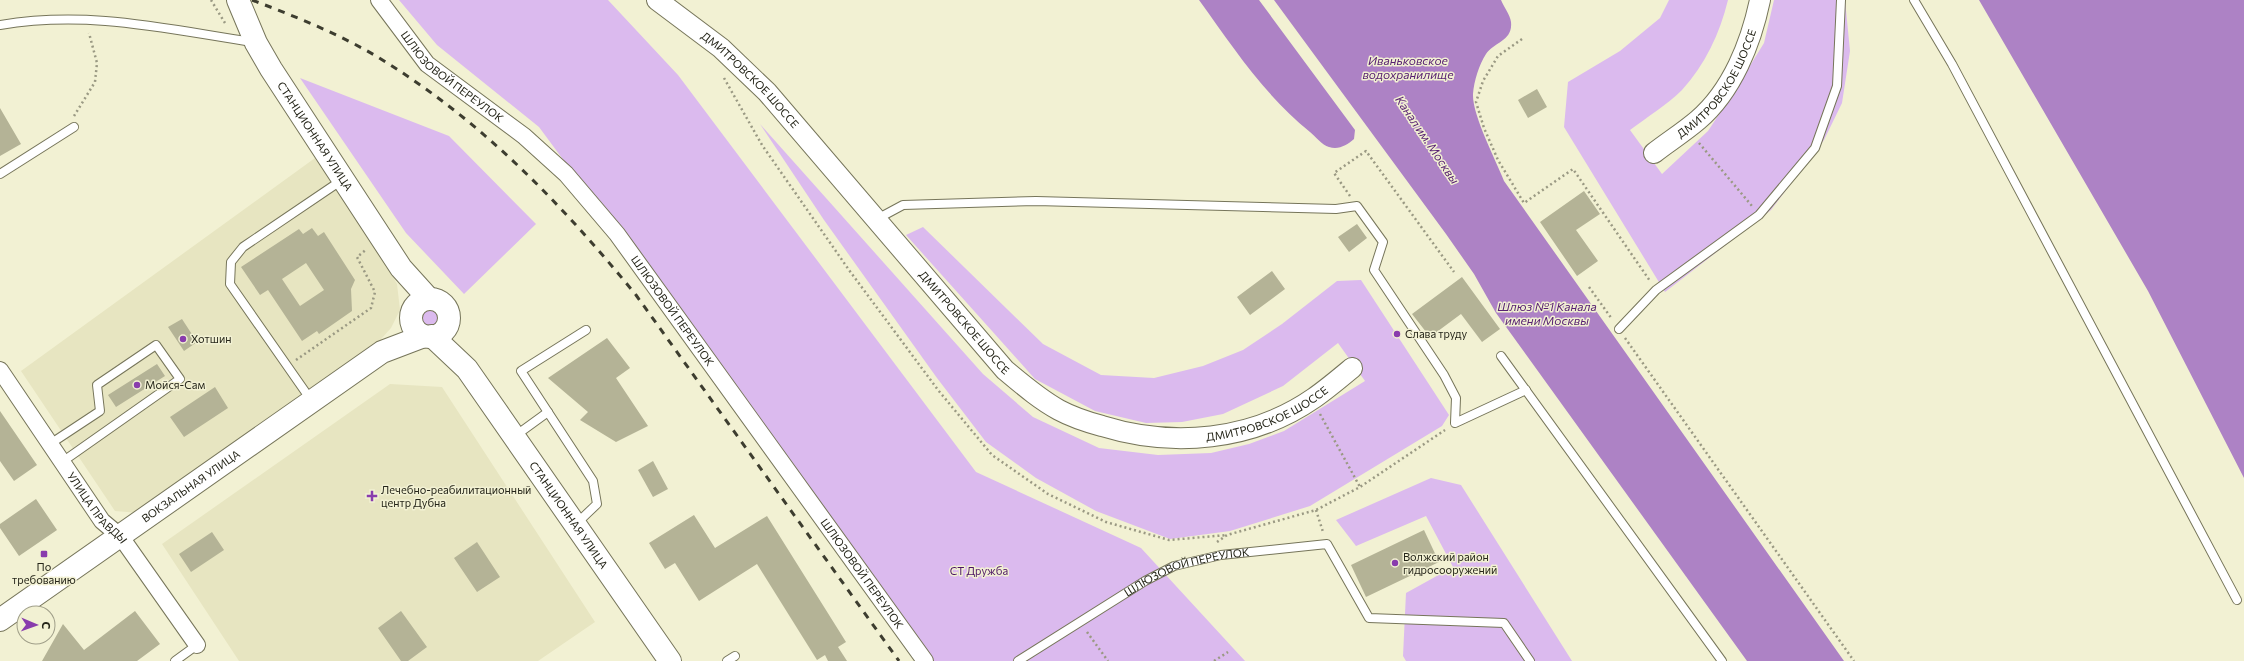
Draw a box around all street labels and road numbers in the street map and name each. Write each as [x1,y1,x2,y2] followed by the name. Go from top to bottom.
[1674,27,1758,140] street label: ДМИТРОВСКОЕ ШОССЕ
[399,28,507,125] street label: ШЛЮЗОВОЙ ПЕРЕУЛОК
[699,29,802,130] street label: ДМИТРОВСКОЕ ШОССЕ
[275,79,356,193] street label: СТАНЦИОННАЯ УЛИЦА
[629,253,717,369] street label: ШЛЮЗОВОЙ ПЕРЕУЛОК
[917,268,1012,377] street label: ДМИТРОВСКОЕ ШОССЕ
[1205,383,1330,443] street label: ДМИТРОВСКОЕ ШОССЕ
[139,447,242,525] street label: ВОКЗАЛЬНАЯ УЛИЦА
[527,459,611,571] street label: СТАНЦИОННАЯ УЛИЦА
[65,469,130,546] street label: УЛИЦА ПРАВДЫ
[818,516,907,632] street label: ШЛЮЗОВОЙ ПЕРЕУЛОК
[1121,545,1250,599] street label: ШЛЮЗОВОЙ ПЕРЕУЛОК

